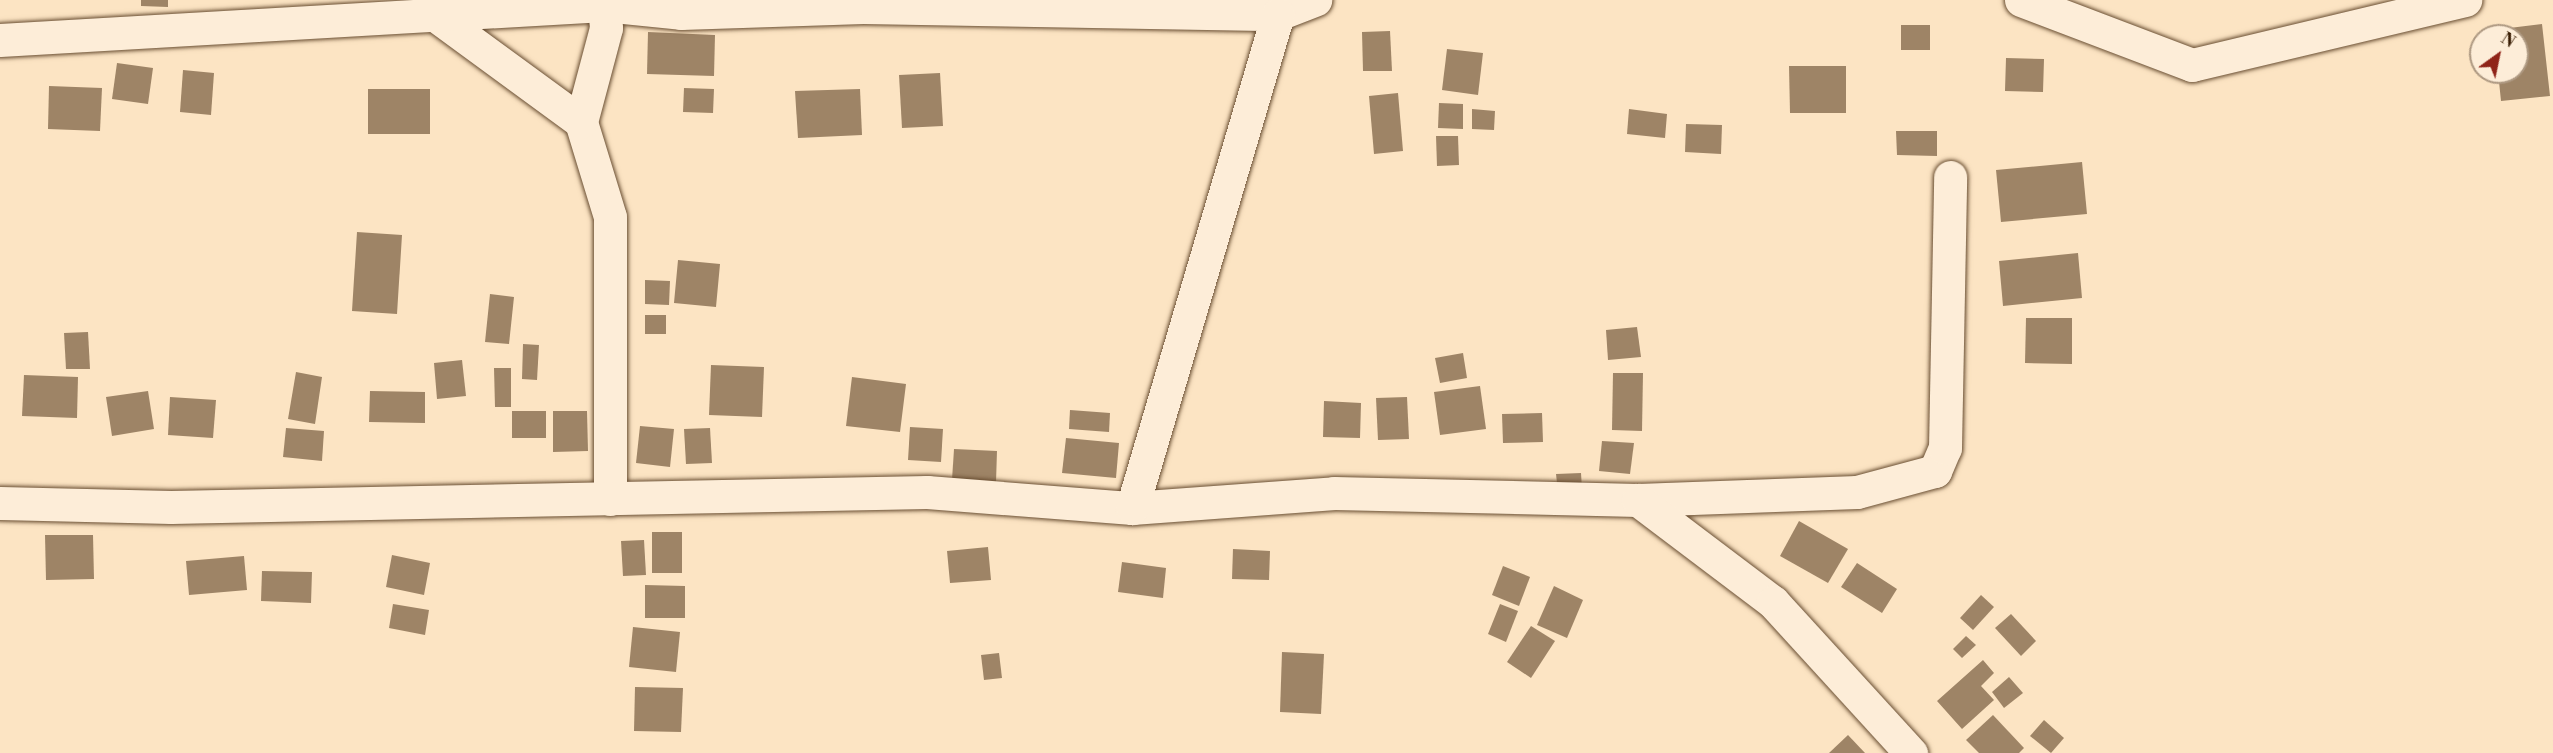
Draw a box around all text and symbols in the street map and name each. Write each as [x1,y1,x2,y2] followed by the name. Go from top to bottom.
[2469,24,2529,84] north arrow
[2497,29,2518,52] text: N

